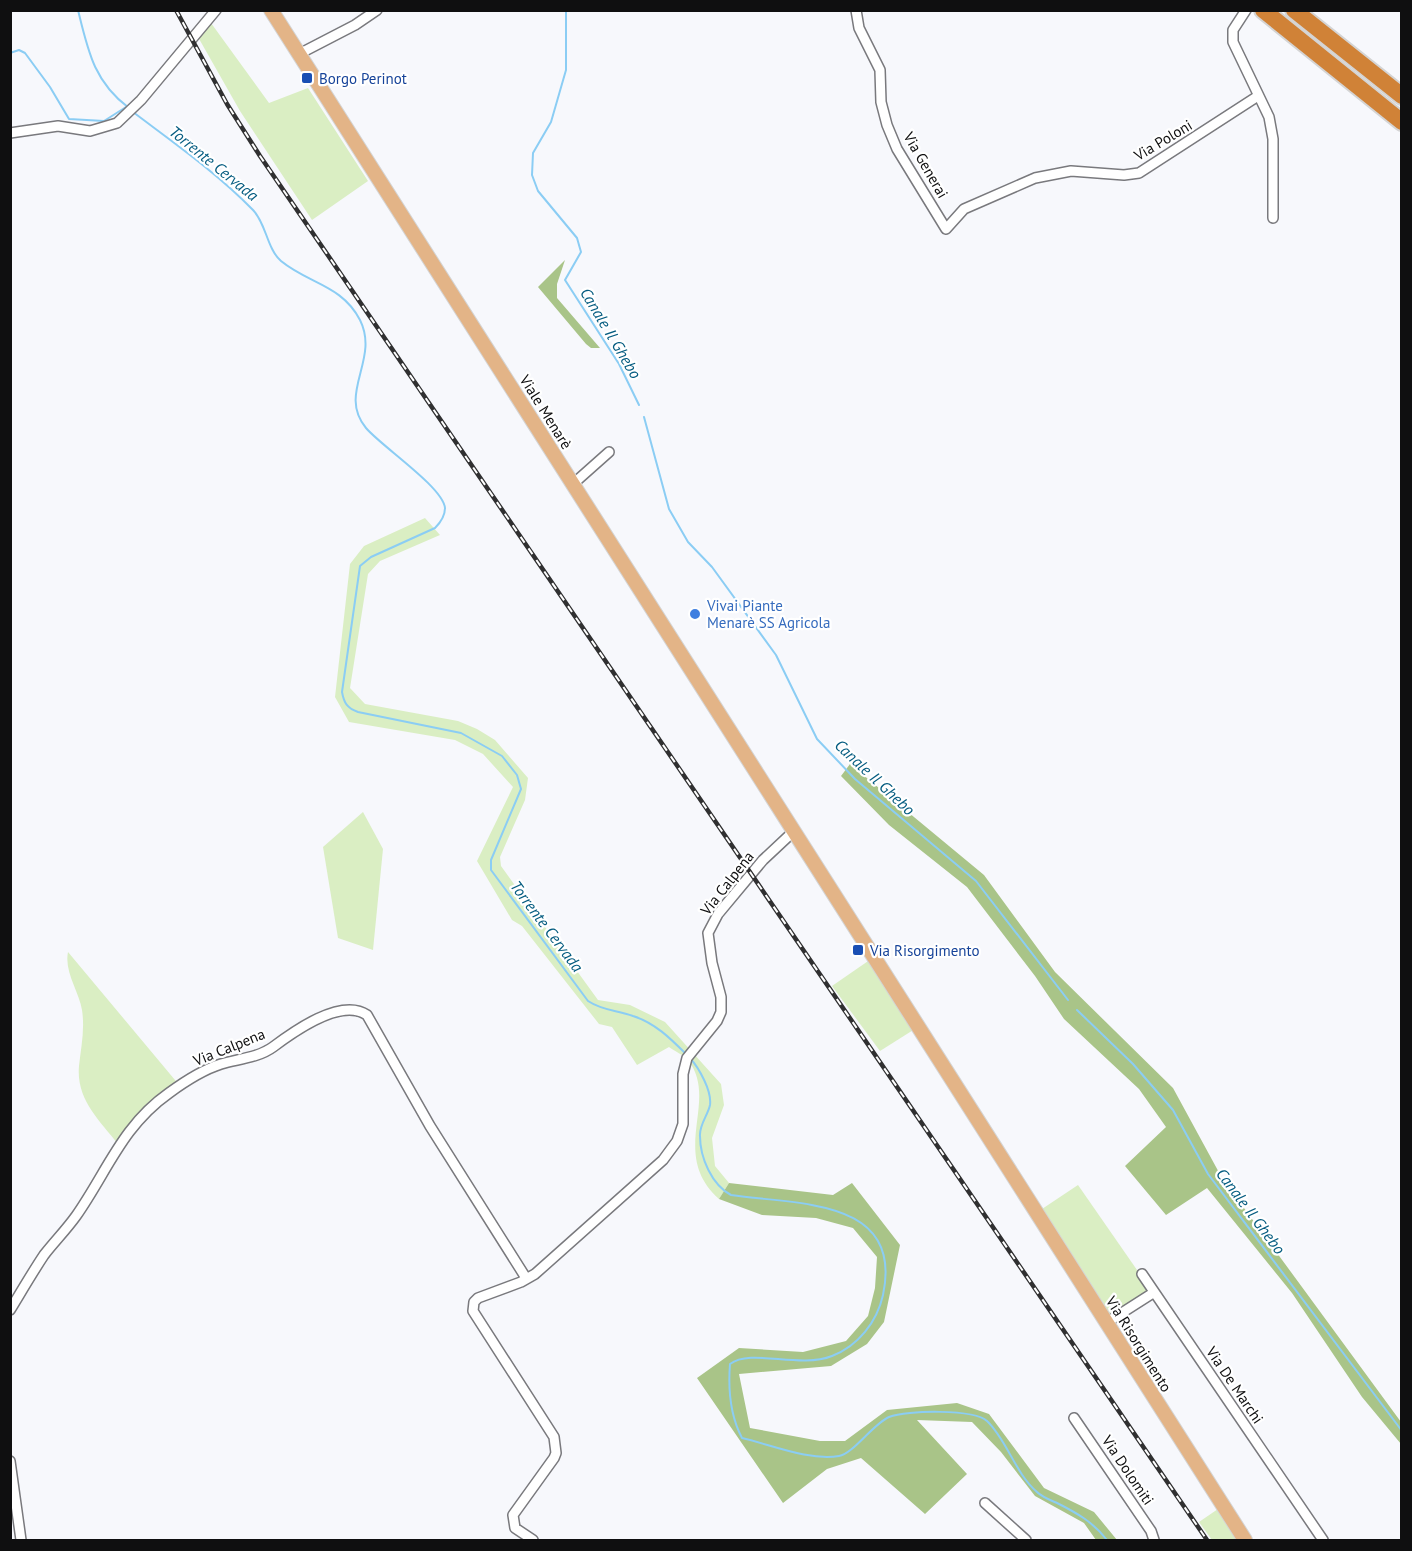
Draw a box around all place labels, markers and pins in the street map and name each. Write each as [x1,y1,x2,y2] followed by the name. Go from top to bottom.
[319,69,407,88] place label: Borgo Perinot
[300,71,314,85] marker: Borgo Perinot
[706,596,830,632] place label: Vivai Piante Menarè SS Agricola
[688,607,702,621] marker: Vivai Piante Menarè SS Agricola
[869,941,979,960] place label: Via Risorgimento
[851,943,865,957] marker: Via Risorgimento

